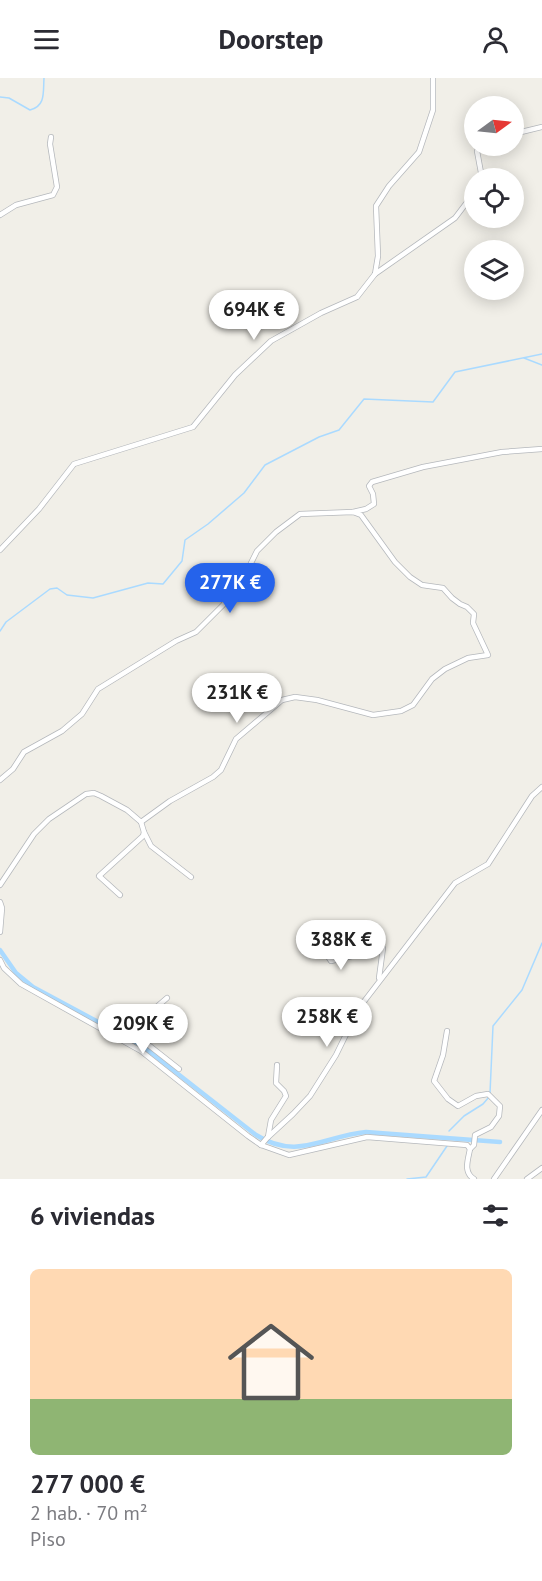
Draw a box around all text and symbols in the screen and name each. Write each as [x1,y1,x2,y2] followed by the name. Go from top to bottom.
[219,22,323,56] text: Doorstep
[30,23,63,56] icon: menu
[479,23,512,56] icon: person
[464,96,524,156] north arrow
[464,96,524,300] map controls
[464,168,524,228] button: locate
[464,240,524,300] button: layers
[205,290,303,341] pin: 694K €
[223,296,285,322] text: 694K €
[181,563,279,614] pin: 277K €
[199,569,261,595] text: 277K €
[188,673,286,724] pin: 231K €
[206,679,268,705] text: 231K €
[292,920,390,971] pin: 388K €
[310,926,372,952] text: 388K €
[278,997,376,1048] pin: 258K €
[296,1003,358,1029] text: 258K €
[94,1004,192,1055] pin: 209K €
[112,1010,174,1036] text: 209K €
[30,1199,155,1232] text: 6 viviendas
[479,1199,512,1232] icon: filters
[217,1308,325,1416] icon: home
[30,1467,145,1500] text: 277 000 €
[30,1500,148,1526] text: 2 hab. · 70 m²
[30,1526,66,1552] text: Piso

